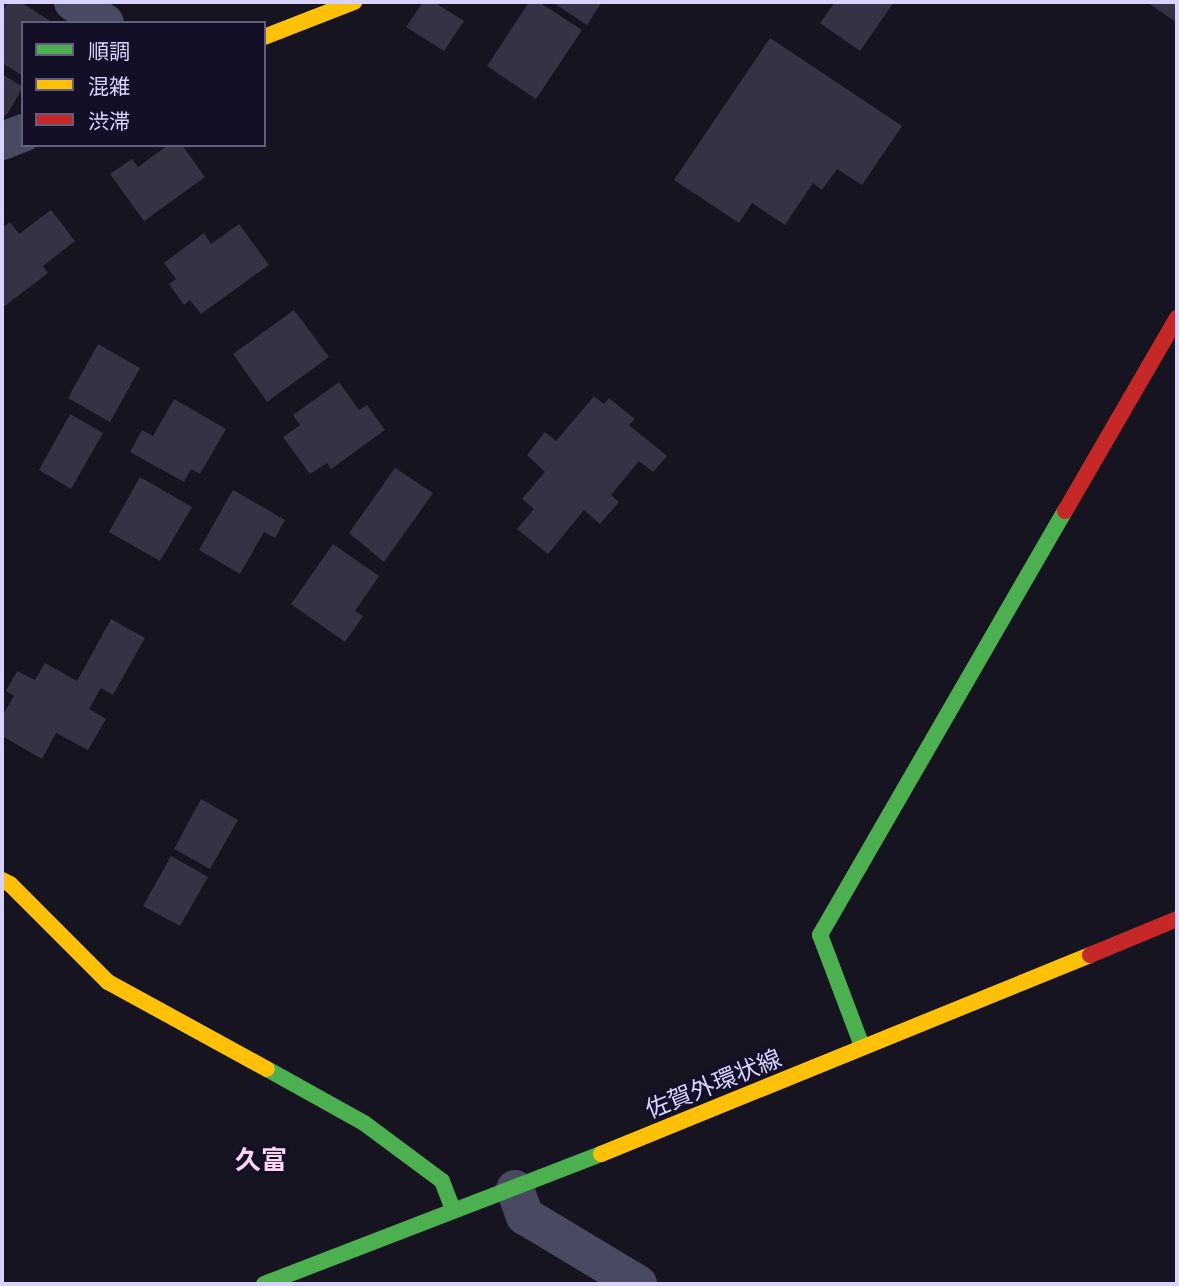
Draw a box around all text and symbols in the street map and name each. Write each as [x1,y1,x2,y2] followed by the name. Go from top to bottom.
[21,21,266,147] legend
[88,38,130,63] text: 順調
[88,73,130,98] text: 混雑
[88,108,130,133] text: 渋滞
[641,1043,785,1123] street label: 佐賀外環状線
[235,1143,287,1175] district label: 久富

